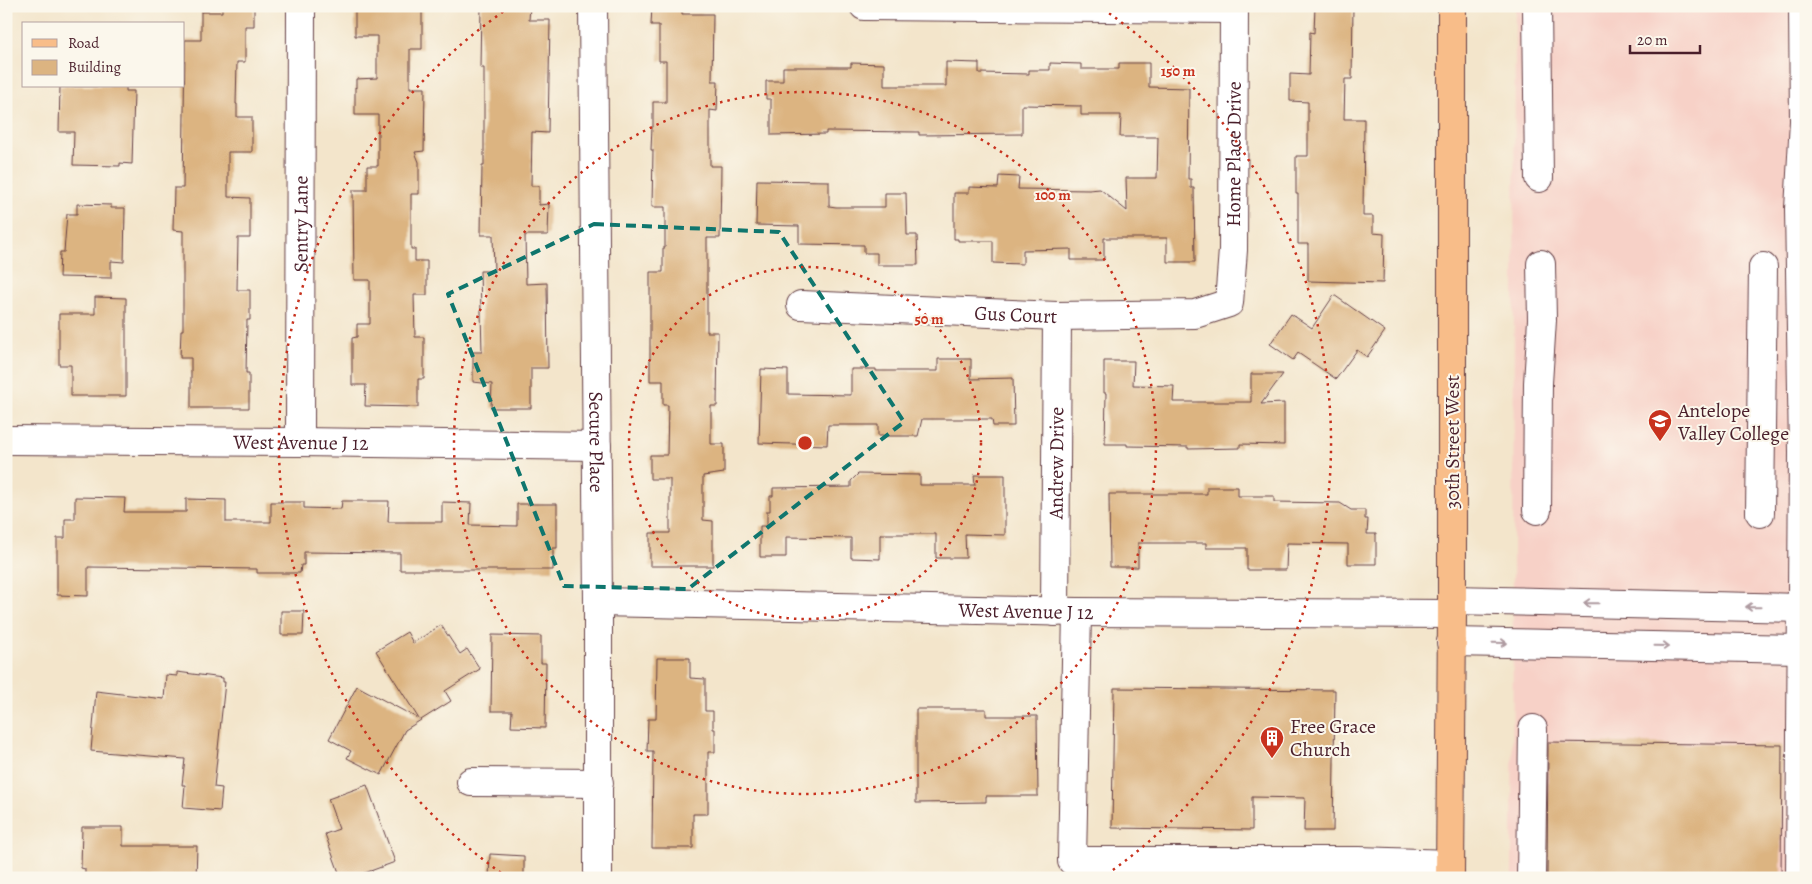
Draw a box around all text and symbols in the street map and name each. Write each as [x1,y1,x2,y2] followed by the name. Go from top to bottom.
[22,22,185,88] legend
[1630,22,1700,54] scale bar
[1637,30,1668,50] text: 20 m
[68,33,100,53] text: Road
[68,57,121,77] text: Building
[1161,61,1196,81] text: 150 m
[1220,81,1247,227] street label: Home Place Drive
[287,175,314,273] street label: Sentry Lane
[1035,185,1071,205] text: 100 m
[974,299,1058,330] street label: Gus Court
[914,309,944,329] text: 50 m
[1439,375,1466,509] street label: 30th Street West
[583,391,611,493] street label: Secure Place
[1677,397,1789,447] place label: Antelope Valley College
[1042,407,1070,520] street label: Andrew Drive
[1647,408,1673,442] school or university icon: Antelope Valley College
[232,428,369,456] street label: West Avenue J 12
[796,434,814,452] centre of rings
[957,596,1094,626] street label: West Avenue J 12
[1583,598,1599,607] one-way arrow
[1745,602,1761,611] one-way arrow
[1492,638,1508,648] one-way arrow
[1654,642,1670,651] one-way arrow
[1290,713,1376,763] place label: Free Grace Church
[1259,725,1285,759] building icon: Free Grace Church

